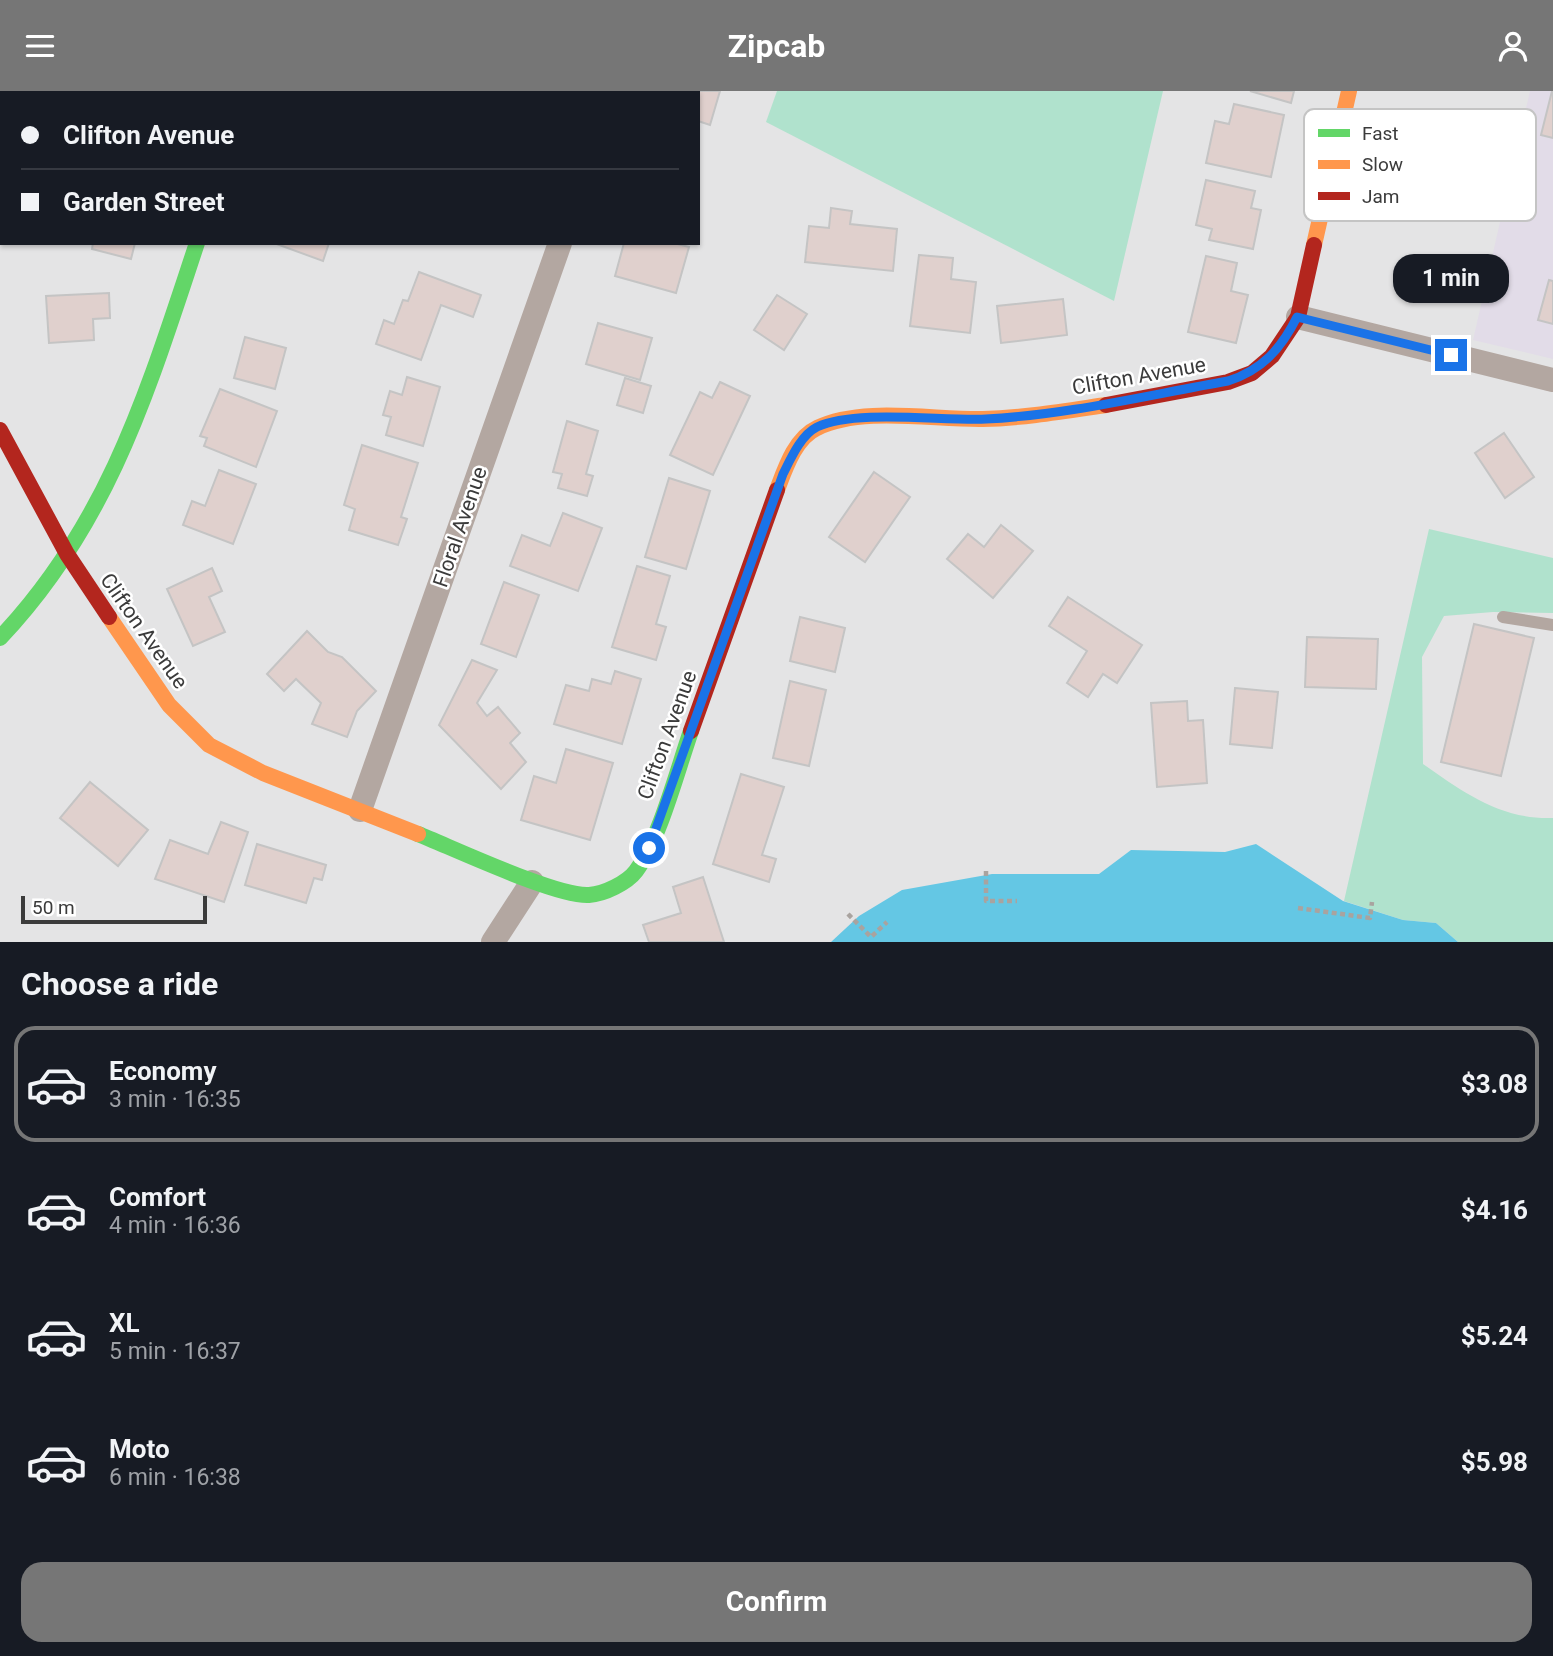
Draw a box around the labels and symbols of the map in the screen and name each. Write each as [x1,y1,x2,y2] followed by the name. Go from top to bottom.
[1304,109,1536,221] legend
[1362,122,1399,145] text: Fast
[1362,153,1403,176] text: Slow
[1362,185,1399,208] text: Jam
[1393,253,1509,303] callout: 1 min
[1435,339,1467,371] route end
[1070,352,1208,400] street label: Clifton Avenue
[428,464,492,590] street label: Floral Avenue
[95,569,193,693] street label: Clifton Avenue
[633,667,701,803] street label: Clifton Avenue
[633,832,665,864] route start
[21,893,206,925] scale bar

